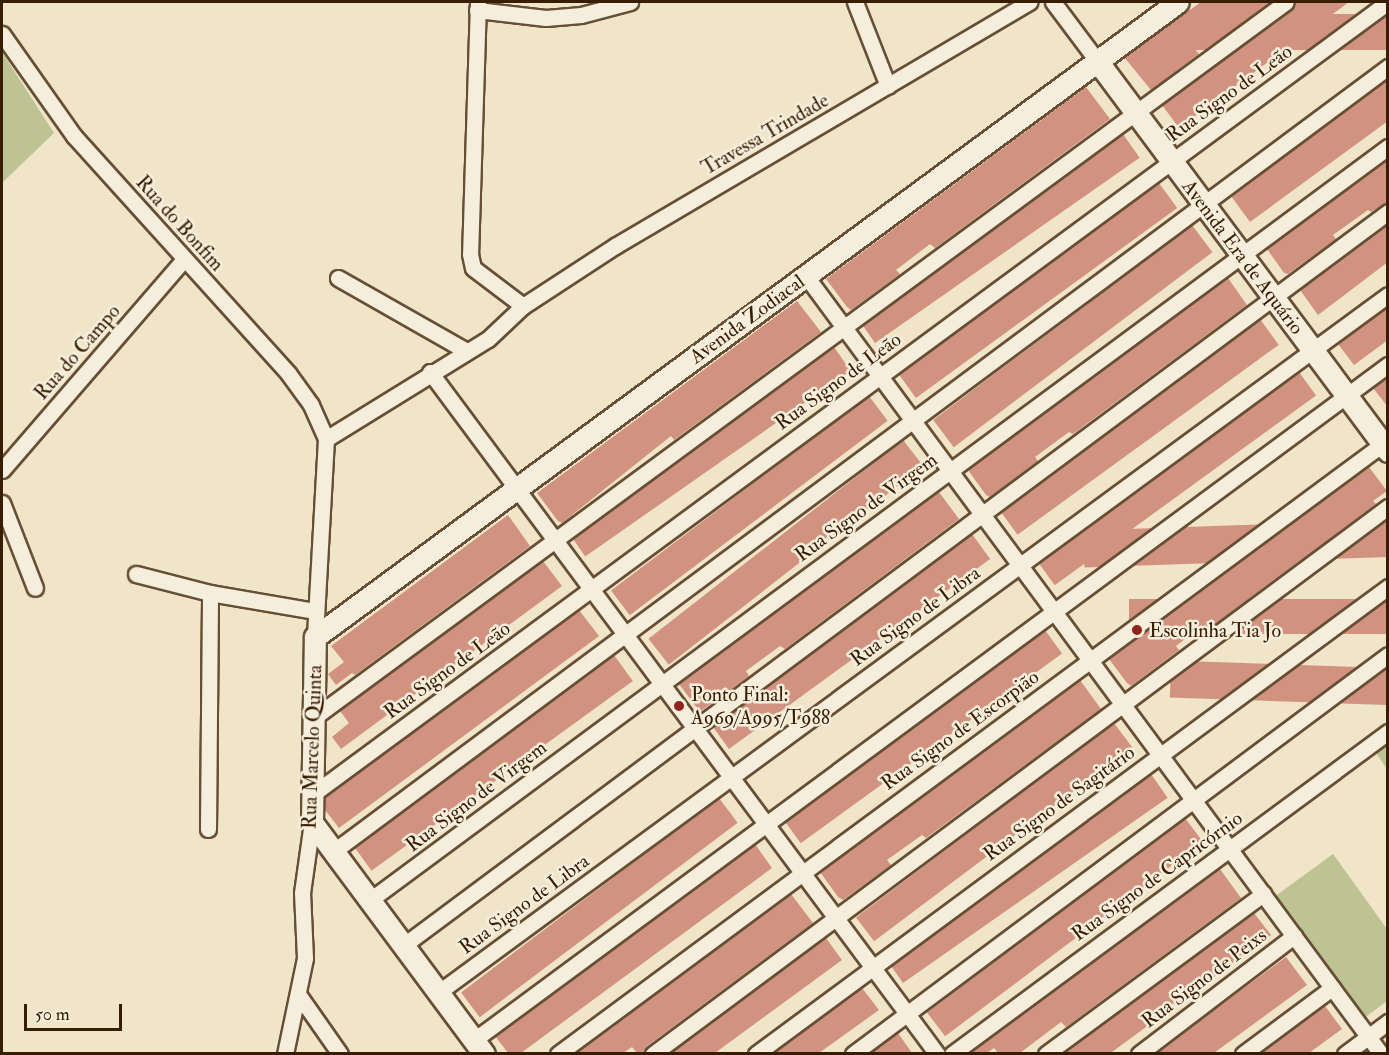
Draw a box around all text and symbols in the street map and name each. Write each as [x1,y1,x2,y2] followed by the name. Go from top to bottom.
[1161,39,1297,147] street label: Rua Signo de Leão
[697,88,833,180] street label: Travessa Trindade
[131,170,229,276] street label: Rua do Bonfim
[1177,175,1309,339] street label: Avenida Era de Aquário
[685,269,809,369] street label: Avenida Zodiacal
[29,299,125,405] street label: Rua do Campo
[770,327,906,435] street label: Rua Signo de Leão
[790,447,942,567] street label: Rua Signo de Virgem
[845,561,985,671] street label: Rua Signo de Libra
[379,616,515,724] street label: Rua Signo de Leão
[1149,618,1281,642] place label: Escolinha Tia Jo
[1130,623,1144,637] marker: Escolinha Tia Jo
[297,664,327,830] street label: Rua Marcelo Quinta
[876,665,1044,795] street label: Rua Signo de Escorpião
[691,682,830,729] place label: Ponto Final: A969/A995/T988
[672,699,686,713] marker: Ponto Final: A969/A995/T988
[401,735,551,857] street label: Rua Signo de Virgem
[979,740,1139,866] street label: Rua Signo de Sagitário
[1067,806,1247,946] street label: Rua Signo de Capricórnio
[454,849,594,959] street label: Rua Signo de Libra
[1137,923,1271,1033] street label: Rua Signo de Peixs
[27,992,124,1030] scale bar
[35,1003,70,1026] text: 50 m

